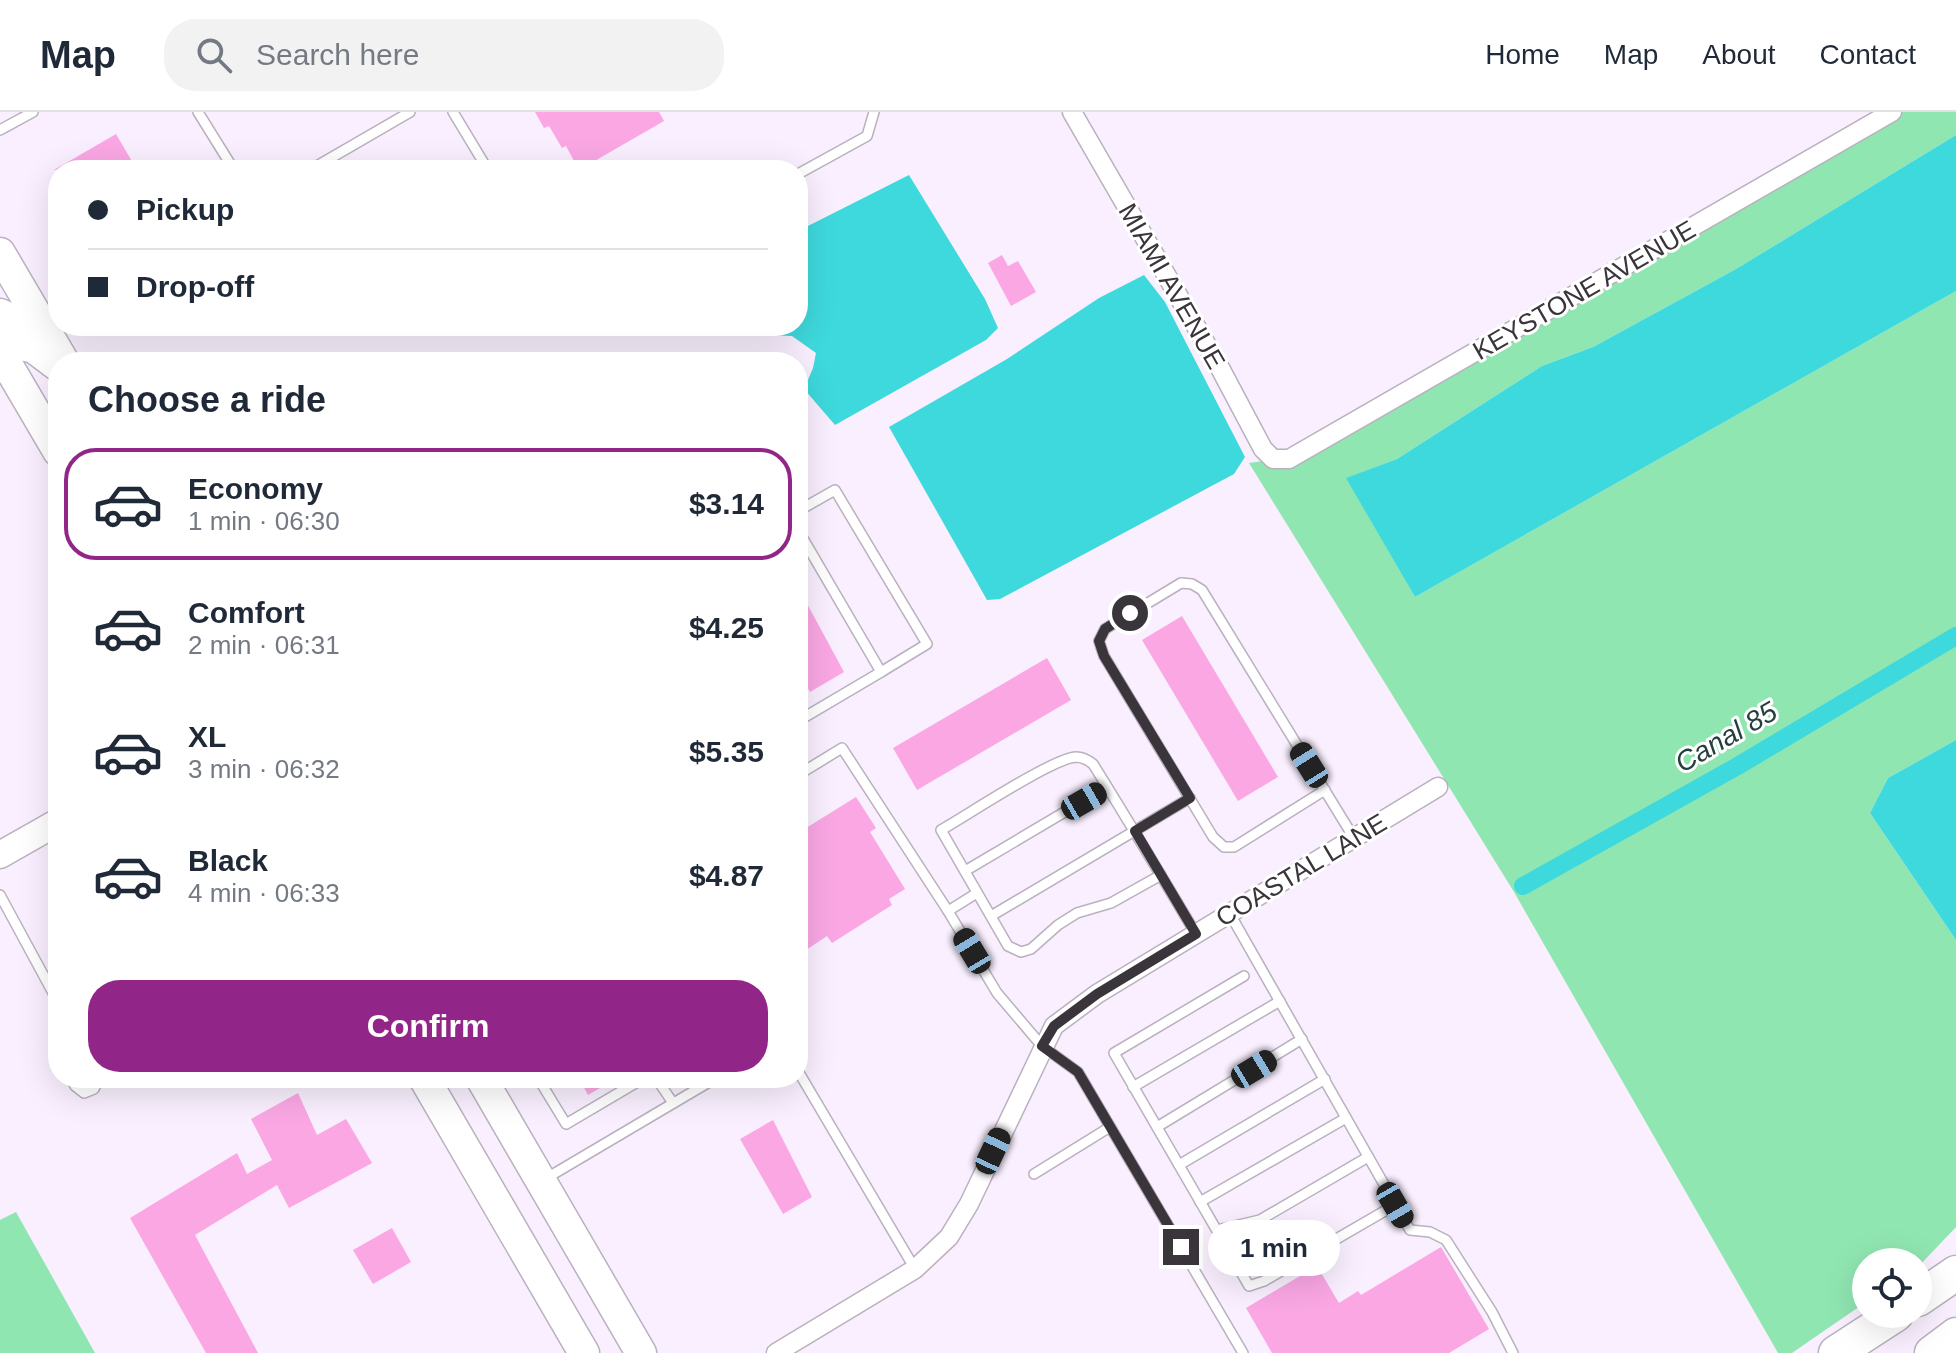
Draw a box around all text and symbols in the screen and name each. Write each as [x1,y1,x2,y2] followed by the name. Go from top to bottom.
[164,19,724,91] search box
[192,33,236,77] icon: search
[40,34,116,76] text: Map
[256,38,419,71] text: Search here
[1485,39,1560,70] text: Home
[1604,39,1658,70] text: Map
[1702,39,1776,70] text: About
[1820,39,1916,70] text: Contact
[136,193,234,226] text: Pickup
[1113,198,1231,374] street label: MIAMI AVENUE
[1467,214,1701,366] street label: KEYSTONE AVENUE
[136,270,254,303] text: Drop-off
[88,379,326,420] text: Choose a ride
[92,468,164,540] icon: car
[188,472,323,505] text: Economy
[689,487,764,520] text: $3.14
[188,506,340,536] text: 1 min · 06:30
[92,592,164,664] icon: car
[1112,595,1148,631] route start
[188,596,305,629] text: Comfort
[689,611,764,644] text: $4.25
[188,630,340,660] text: 2 min · 06:31
[1670,695,1783,778] water label: Canal 85
[92,716,164,788] icon: car
[188,720,226,753] text: XL
[689,735,764,768] text: $5.35
[1286,738,1332,792] car
[188,754,340,784] text: 3 min · 06:32
[1057,779,1111,823] car
[1210,807,1392,933] street label: COASTAL LANE
[92,840,164,912] icon: car
[188,844,268,877] text: Black
[689,859,764,892] text: $4.87
[188,878,340,908] text: 4 min · 06:33
[949,924,995,978] car
[88,980,768,1072] button: Confirm
[1227,1046,1281,1092] car
[972,1124,1014,1178] car
[1373,1178,1417,1232] car
[1209,1219,1341,1275] callout: 1 min
[1163,1229,1199,1265] route end
[1240,1233,1308,1263] text: 1 min
[1852,1248,1932,1328] map controls
[1852,1248,1932,1328] button: locate

